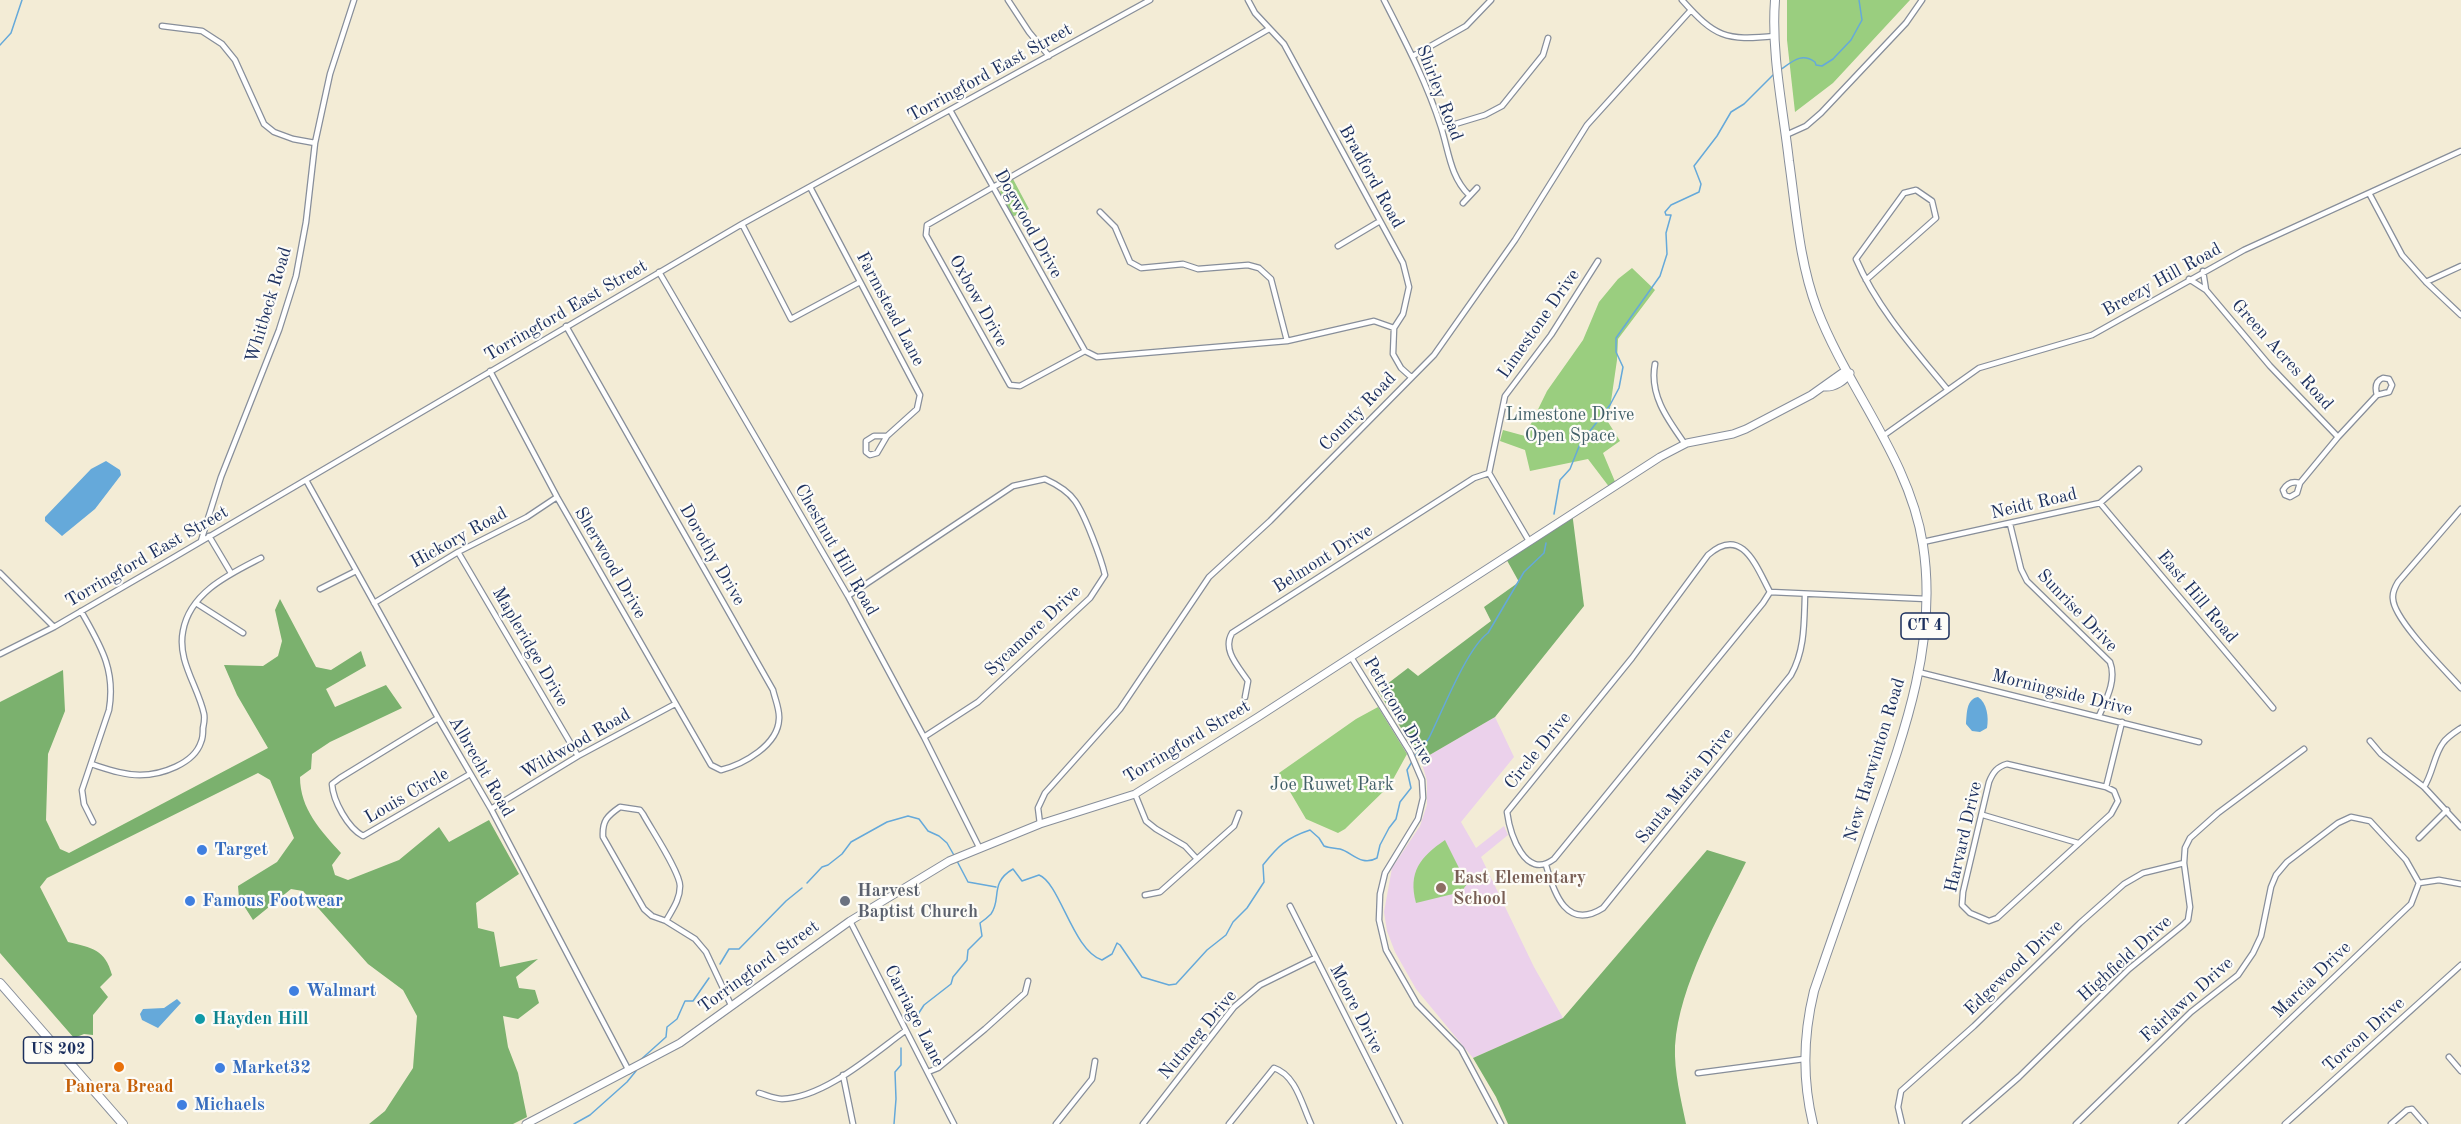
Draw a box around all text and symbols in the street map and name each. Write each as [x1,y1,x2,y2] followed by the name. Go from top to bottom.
[904,19,1076,127] street label: Torringford East Street
[1411,42,1467,144] street label: Shirley Road
[1334,122,1408,232] street label: Bradford Road
[989,166,1067,282] street label: Dogwood Drive
[2099,238,2225,322] street label: Breezy Hill Road
[241,244,297,366] street label: Whitbeck Road
[851,248,929,370] street label: Farmstead Lane
[944,251,1012,351] street label: Oxbow Drive
[481,256,651,366] street label: Torringford East Street
[1493,265,1585,383] street label: Limestone Drive
[2227,295,2337,415] street label: Green Acres Road
[1315,368,1401,456] street label: County Road
[1506,404,1634,446] park label: Limestone Drive Open Space
[789,480,883,620] street label: Chestnut Hill Road
[1989,484,2079,524] street label: Neidt Road
[674,501,750,609] street label: Dorothy Drive
[62,502,232,612] street label: Torringford East Street
[407,503,511,573] street label: Hickory Road
[569,503,651,623] street label: Sherwood Drive
[1269,520,1377,598] street label: Belmont Drive
[2152,546,2242,648] street label: East Hill Road
[2032,565,2122,657] street label: Sunrise Drive
[980,581,1086,681] street label: Sycamore Drive
[487,583,573,711] street label: Mapleridge Drive
[1901,613,1949,639] road number: CT 4
[1358,653,1438,769] street label: Petricone Drive
[1990,665,2134,721] street label: Morningside Drive
[1840,675,1910,845] street label: New Harwinton Road
[1120,696,1254,788] street label: Torringford Street
[517,704,635,784] street label: Wildwood Road
[1500,708,1576,794] street label: Circle Drive
[444,713,518,821] street label: Albrecht Road
[1631,723,1739,849] street label: Santa Maria Drive
[361,763,453,829] street label: Louis Circle
[1270,774,1394,796] park label: Joe Ruwet Park
[1941,779,1987,895] street label: Harvard Drive
[214,839,268,861] place label: Target
[195,843,209,857] marker: Target
[1453,867,1586,910] place label: East Elementary School
[857,880,978,922] place label: Harvest Baptist Church
[1434,881,1448,895] marker: East Elementary School
[202,890,343,912] place label: Famous Footwear
[183,894,197,908] marker: Famous Footwear
[838,894,852,908] marker: Harvest Baptist Church
[2074,911,2176,1007] street label: Highfield Drive
[694,916,824,1018] street label: Torringford Street
[1960,916,2068,1020] street label: Edgewood Drive
[2268,937,2356,1023] street label: Marcia Drive
[2136,953,2238,1047] street label: Fairlawn Drive
[879,961,949,1071] street label: Carriage Lane
[1324,961,1388,1057] street label: Moore Drive
[306,980,376,1002] place label: Walmart
[287,984,301,998] marker: Walmart
[1154,986,1242,1084] street label: Nutmeg Drive
[2319,993,2409,1077] street label: Torcon Drive
[212,1008,309,1030] place label: Hayden Hill
[193,1012,207,1026] marker: Hayden Hill
[23,1037,92,1063] road number: US 202
[232,1057,311,1079] place label: Market32
[112,1060,126,1074] marker: Panera Bread
[213,1061,227,1075] marker: Market32
[64,1076,174,1098] place label: Panera Bread
[194,1094,265,1116] place label: Michaels
[175,1098,189,1112] marker: Michaels

